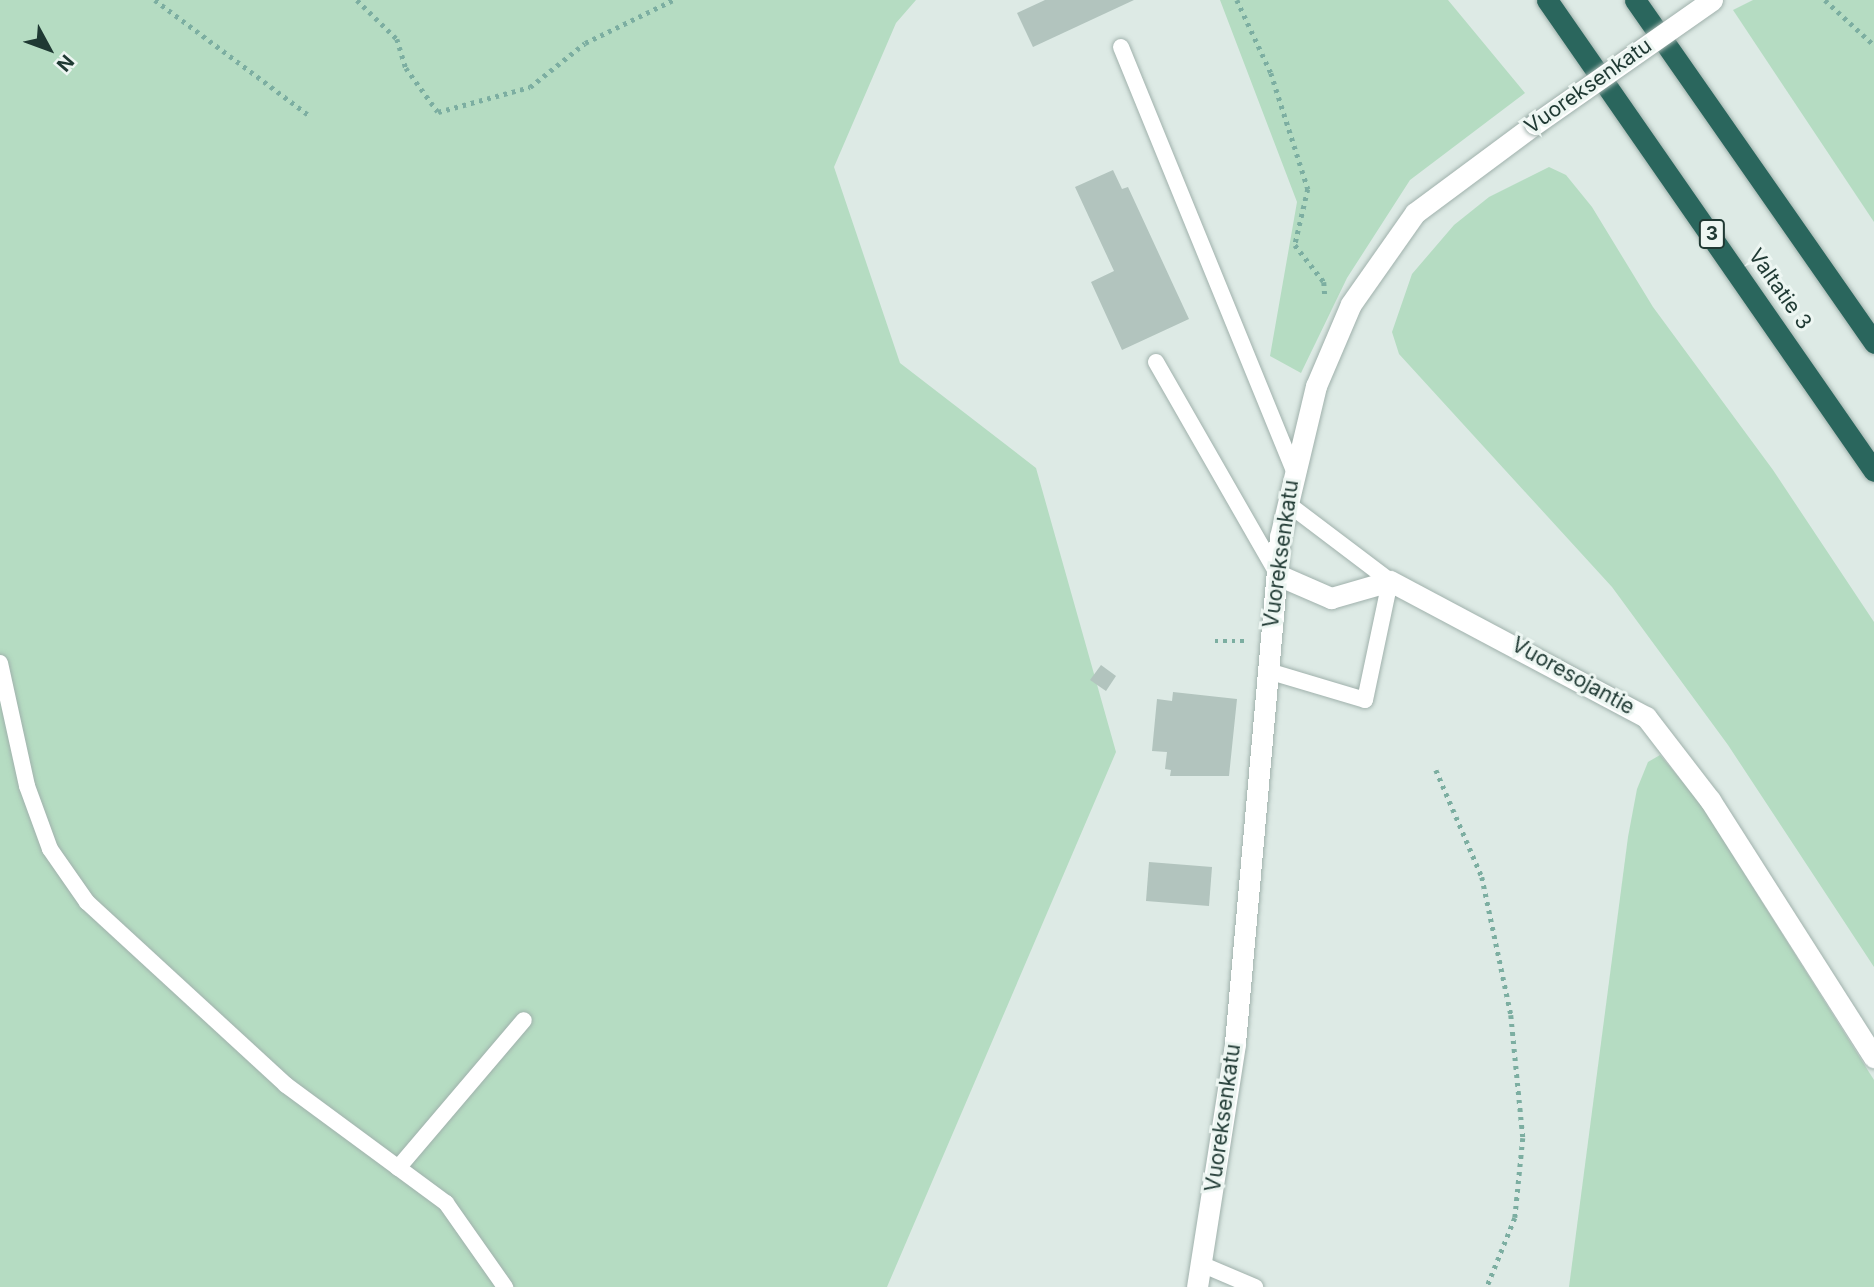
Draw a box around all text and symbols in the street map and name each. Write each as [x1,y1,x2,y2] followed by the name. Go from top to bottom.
[14,14,84,84] north arrow
[1520,33,1656,139] street label: Vuoreksenkatu
[52,50,79,76] text: N
[1698,218,1726,250] road number: 3
[1743,244,1817,334] street label: Valtatie 3
[1258,478,1304,630] street label: Vuoreksenkatu
[1507,632,1639,720] street label: Vuoresojantie
[1200,1042,1246,1194] street label: Vuoreksenkatu

